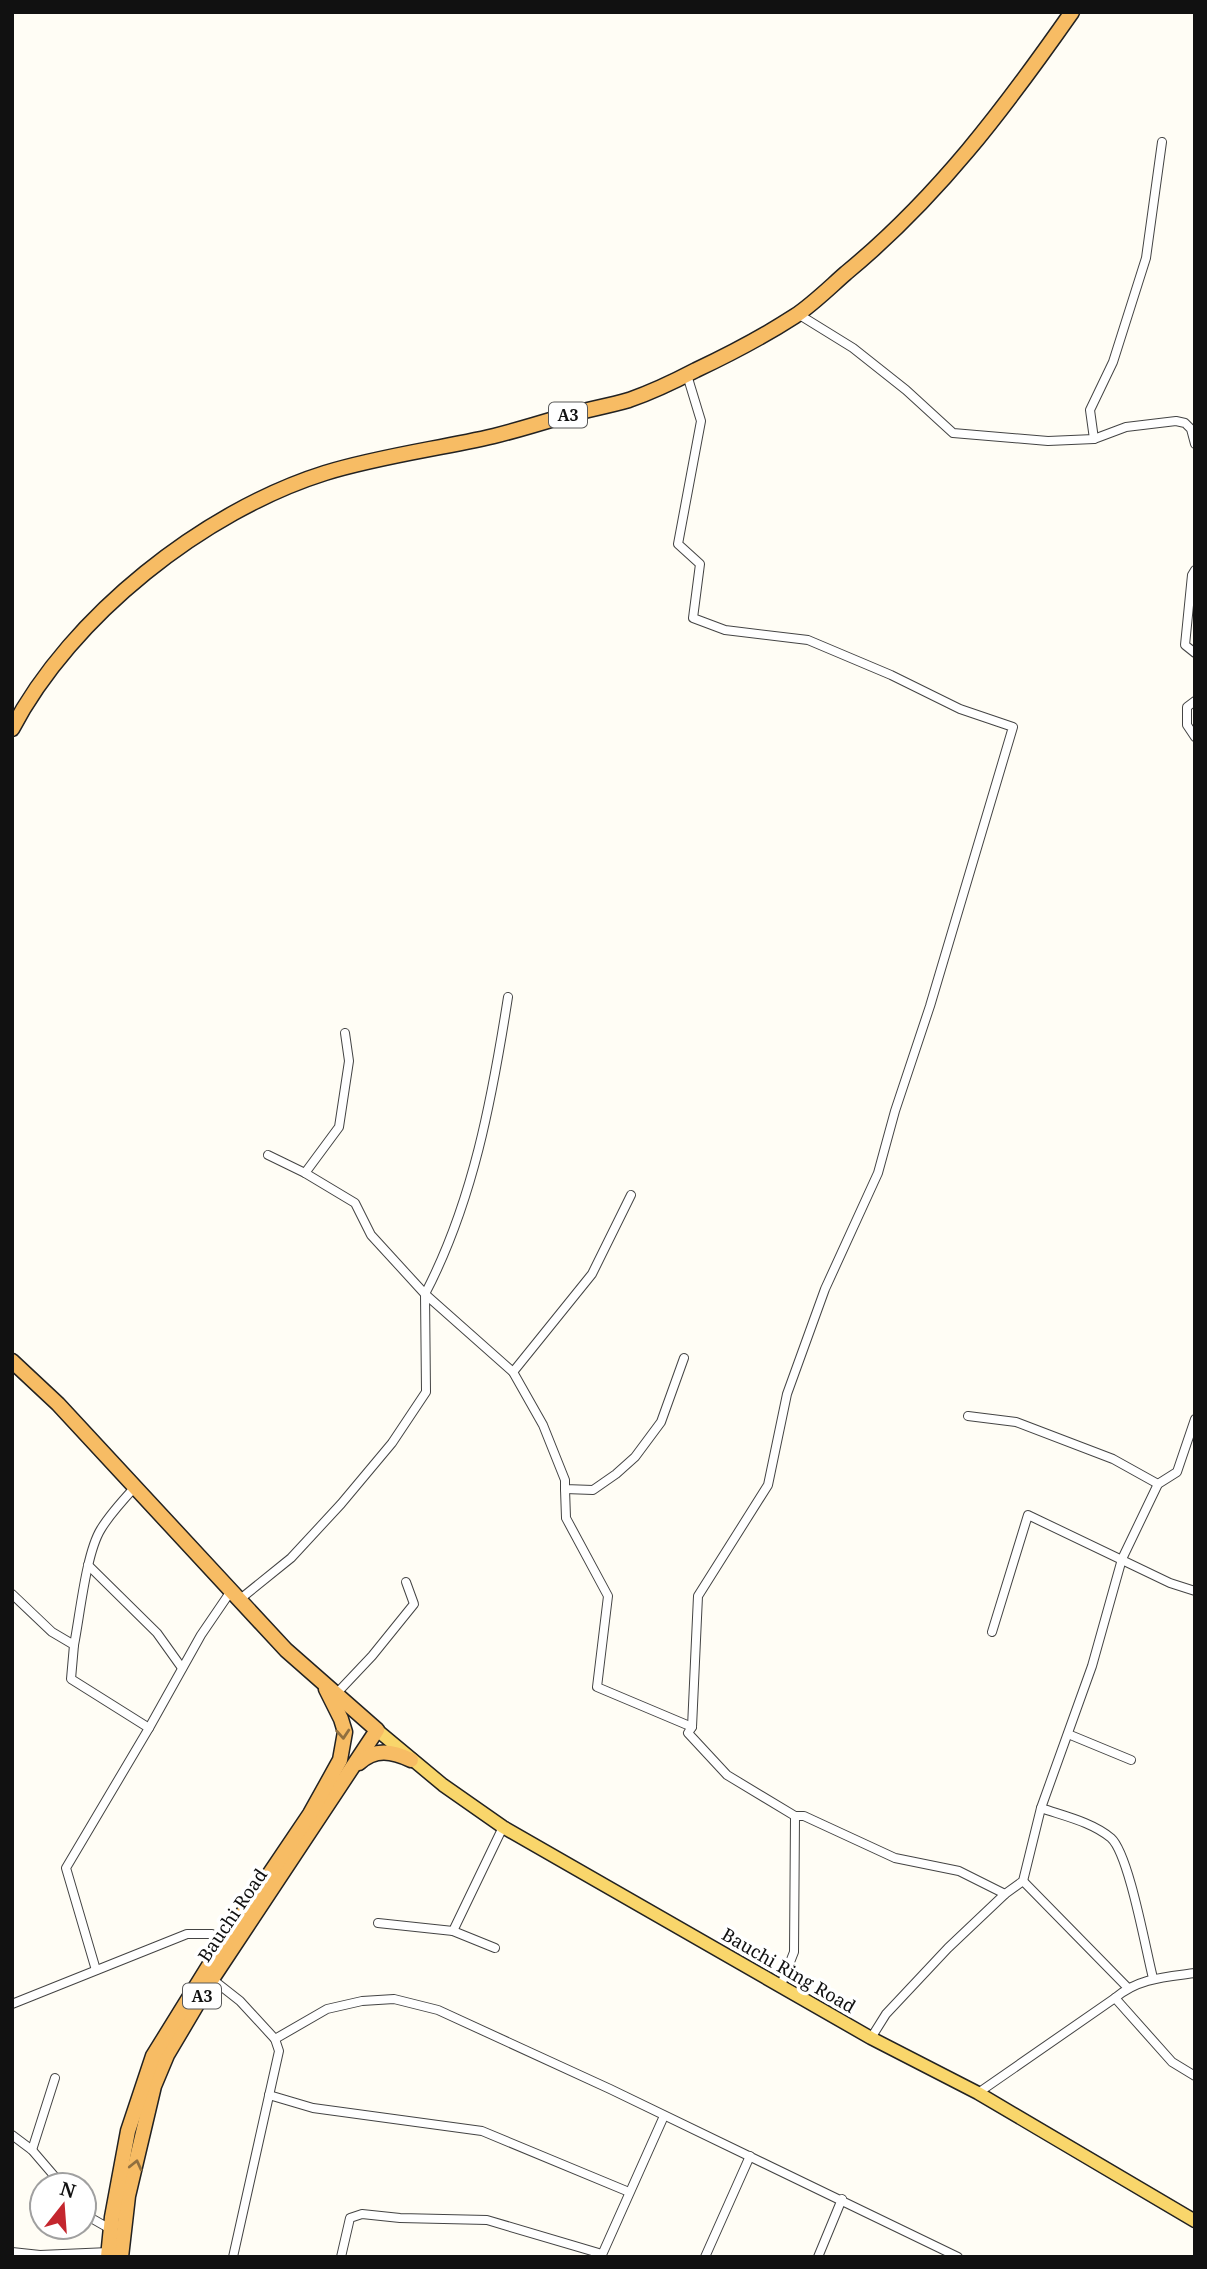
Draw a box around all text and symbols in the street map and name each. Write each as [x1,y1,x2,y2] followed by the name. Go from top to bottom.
[549,402,587,428] road number: A3
[335,1729,350,1740] one-way arrow
[192,1864,272,1966] street label: Bauchi Road
[718,1922,860,2018] street label: Bauchi Ring Road
[183,1984,221,2008] road number: A3
[127,2159,142,2171] one-way arrow
[28,2171,98,2241] north arrow
[57,2175,79,2204] text: N

